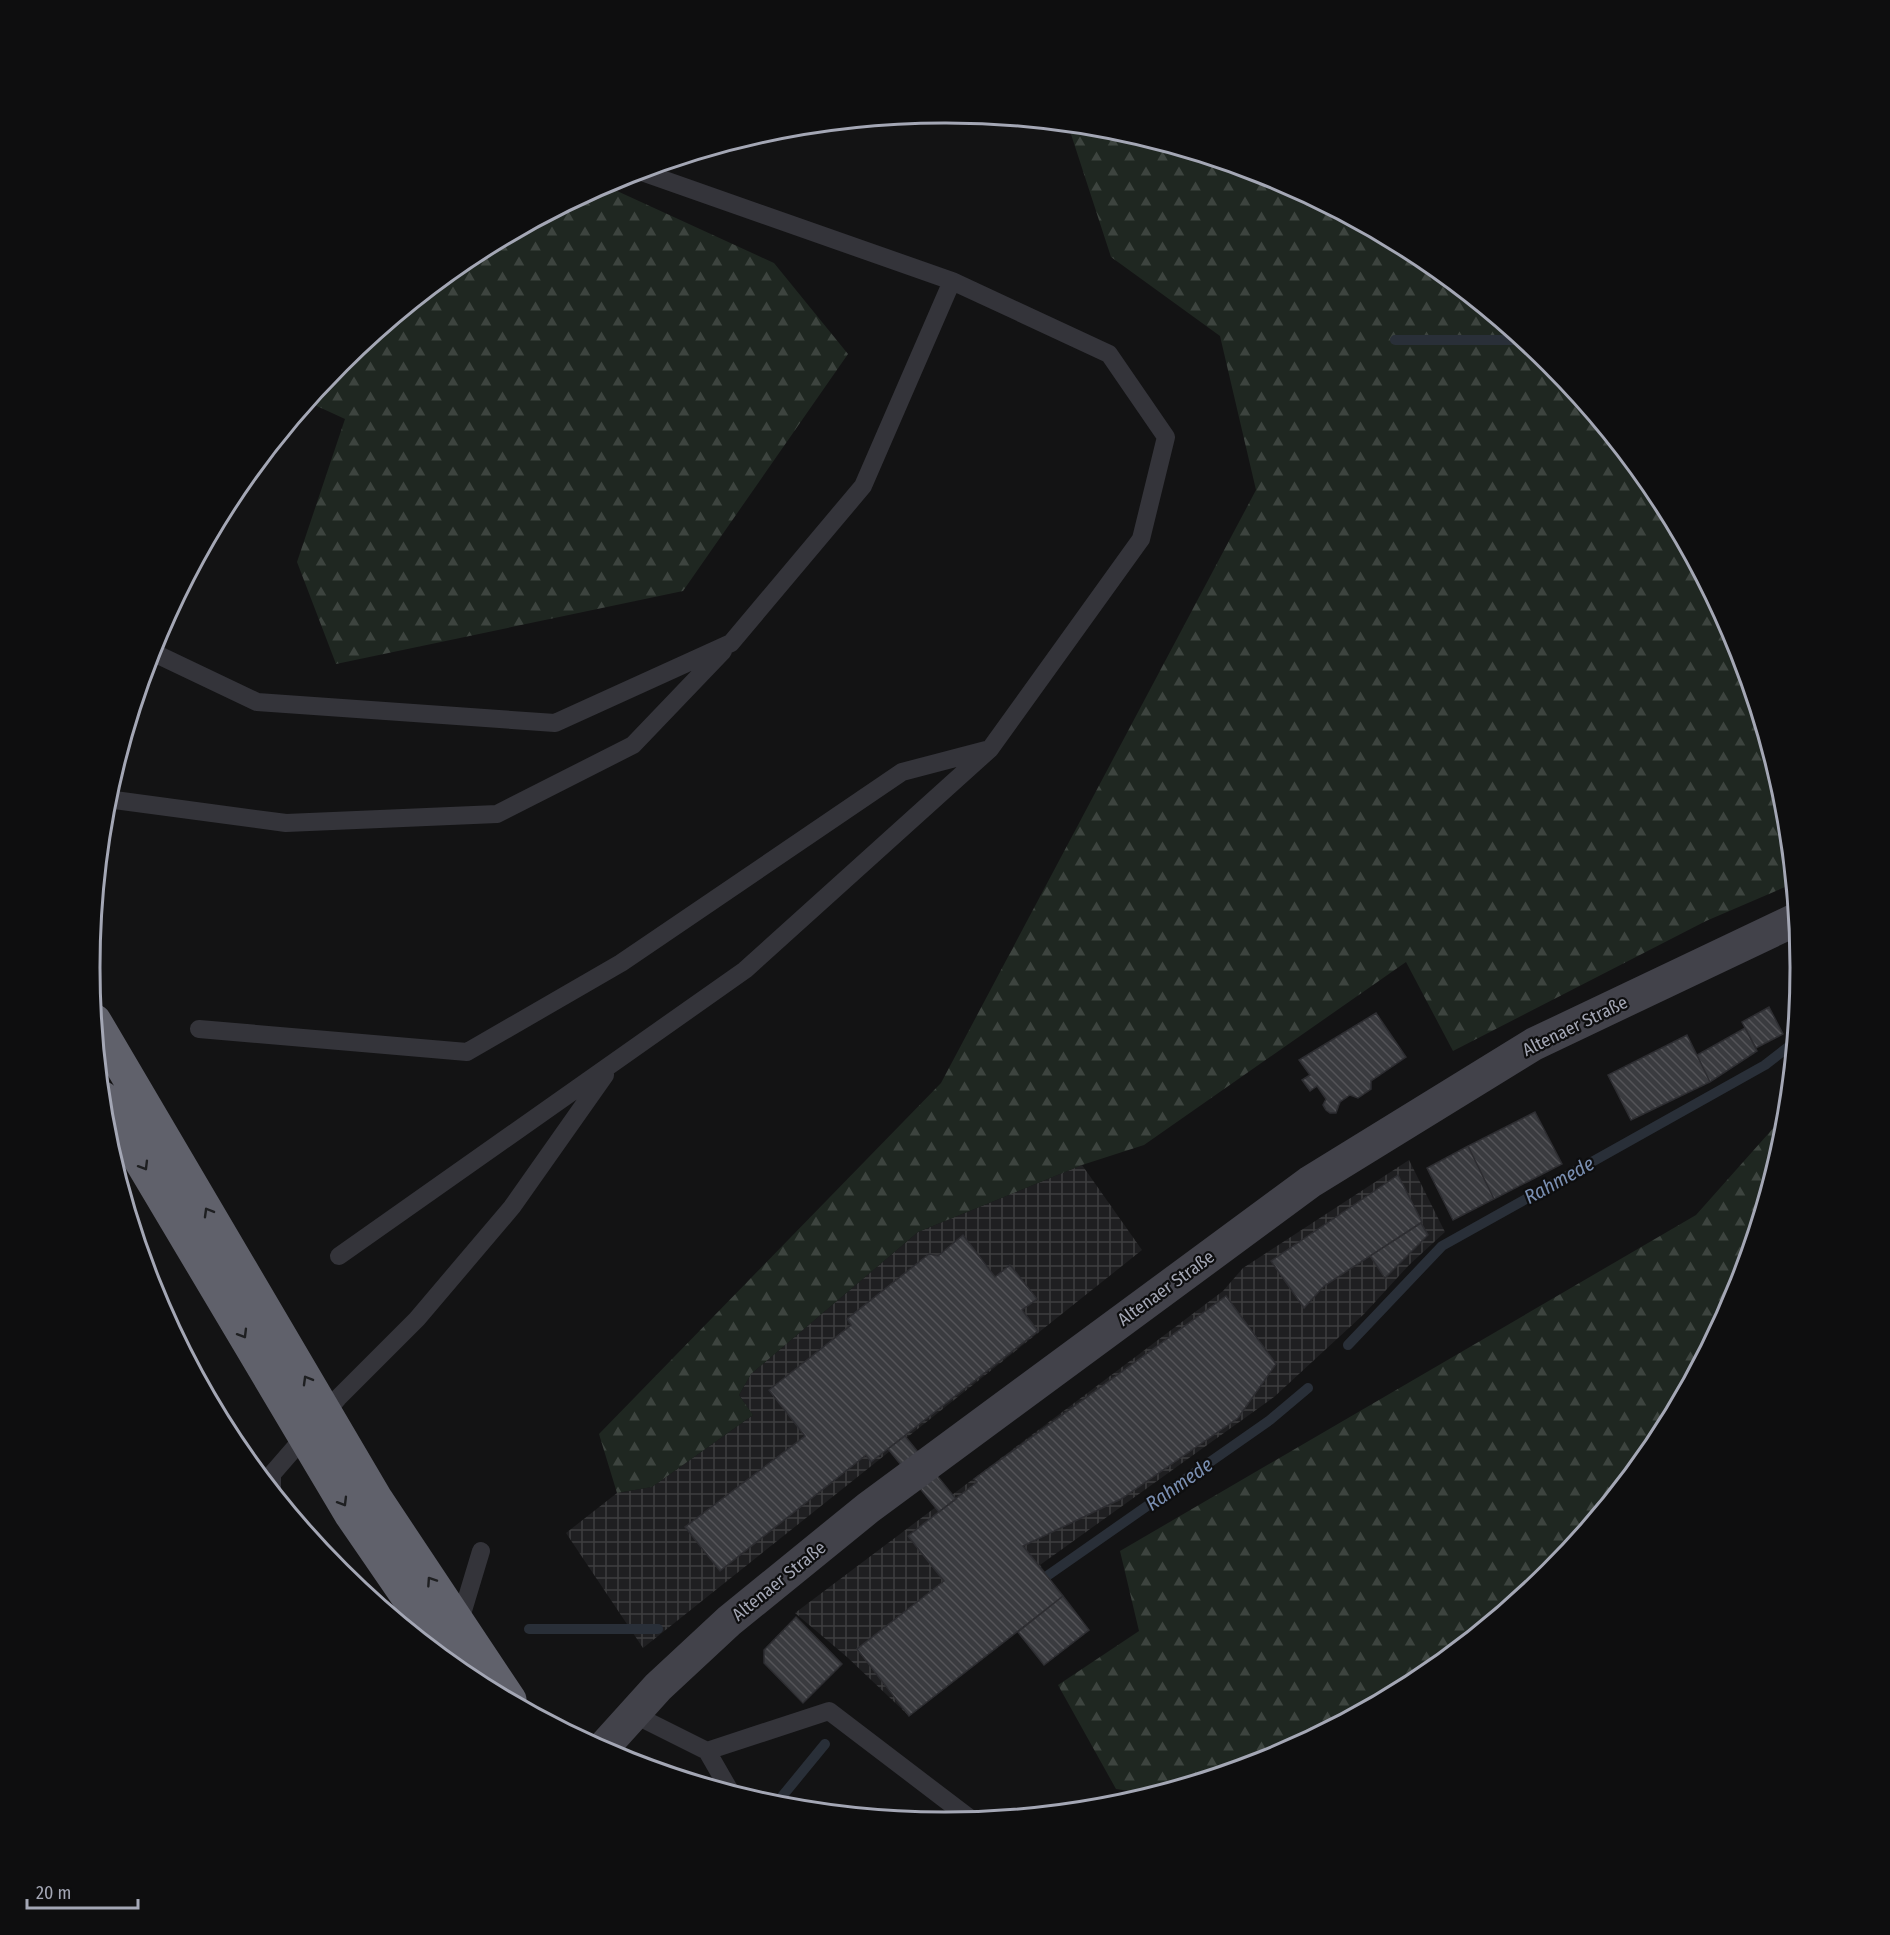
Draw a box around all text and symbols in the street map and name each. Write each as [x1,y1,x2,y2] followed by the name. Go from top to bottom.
[1519,991,1631,1061] street label: Altenaer Straße
[1520,1151,1599,1209] water label: Rahmede
[136,1160,148,1170] one-way arrow
[203,1208,215,1218] one-way arrow
[1113,1245,1219,1330] street label: Altenaer Straße
[236,1328,248,1338] one-way arrow
[302,1376,314,1386] one-way arrow
[1141,1452,1217,1516] water label: Rahmede
[336,1496,347,1506] one-way arrow
[728,1536,830,1626] street label: Altenaer Straße
[427,1577,439,1587] one-way arrow
[27,1872,138,1910] scale bar
[36,1882,71,1904] text: 20 m

